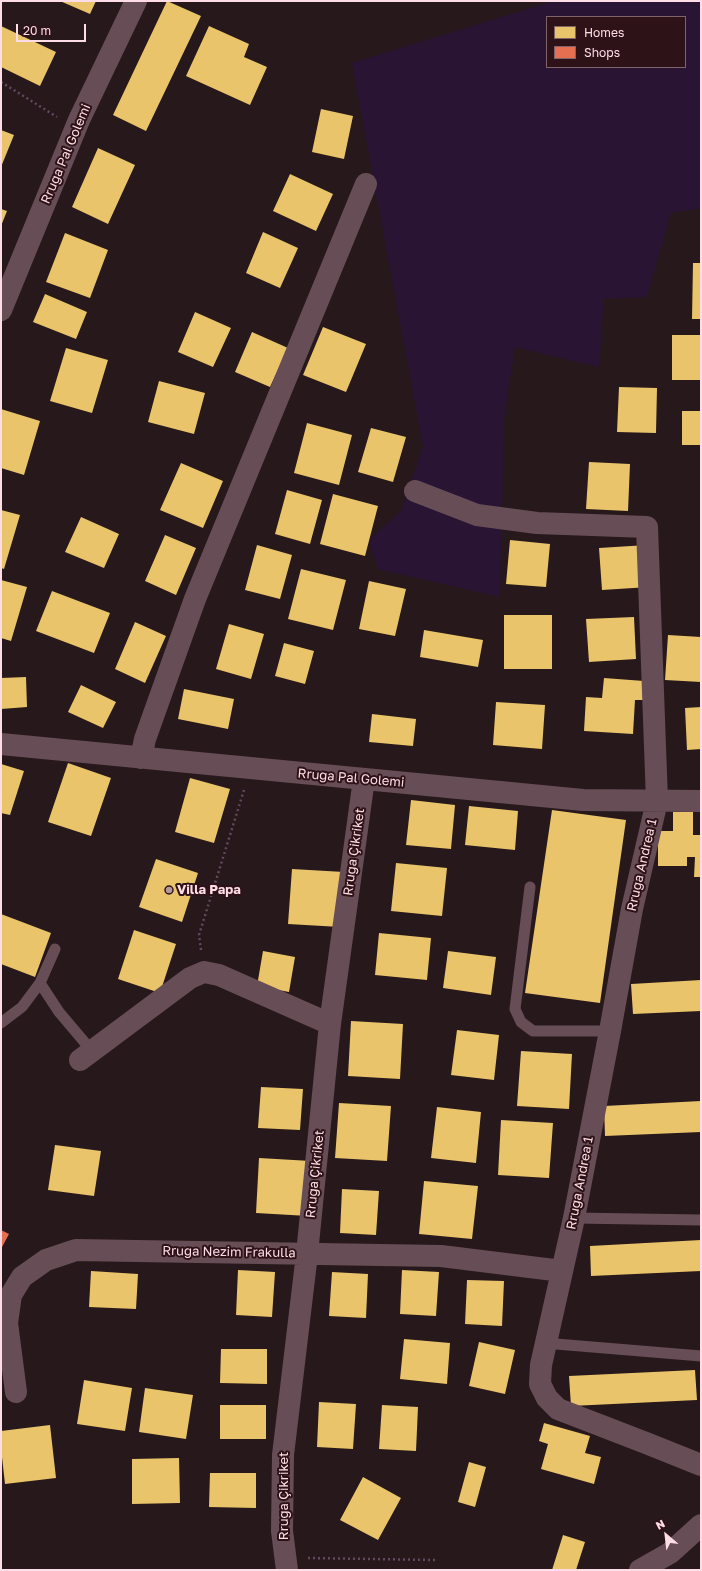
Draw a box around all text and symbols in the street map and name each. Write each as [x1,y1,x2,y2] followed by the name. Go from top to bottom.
[18,16,88,42] scale bar
[546,16,686,68] legend
[23,23,51,38] text: 20 m
[584,25,624,40] text: Homes
[584,45,620,60] text: Shops
[38,102,94,206] street label: Rruga Pal Golemi
[297,766,405,790] street label: Rruga Pal Golemi
[340,807,368,897] street label: Rruga Çikriket
[624,817,660,913] street label: Rruga Andrea 1
[177,882,241,898] place label: Villa Papa
[164,885,174,895] marker: Villa Papa
[303,1129,327,1219] street label: Rruga Çikriket
[563,1135,597,1231] street label: Rruga Andrea 1
[162,1243,296,1261] street label: Rruga Nezim Frakulla
[276,1452,292,1540] street label: Rruga Çikriket
[646,1515,686,1555] north arrow
[653,1516,667,1532] text: N

